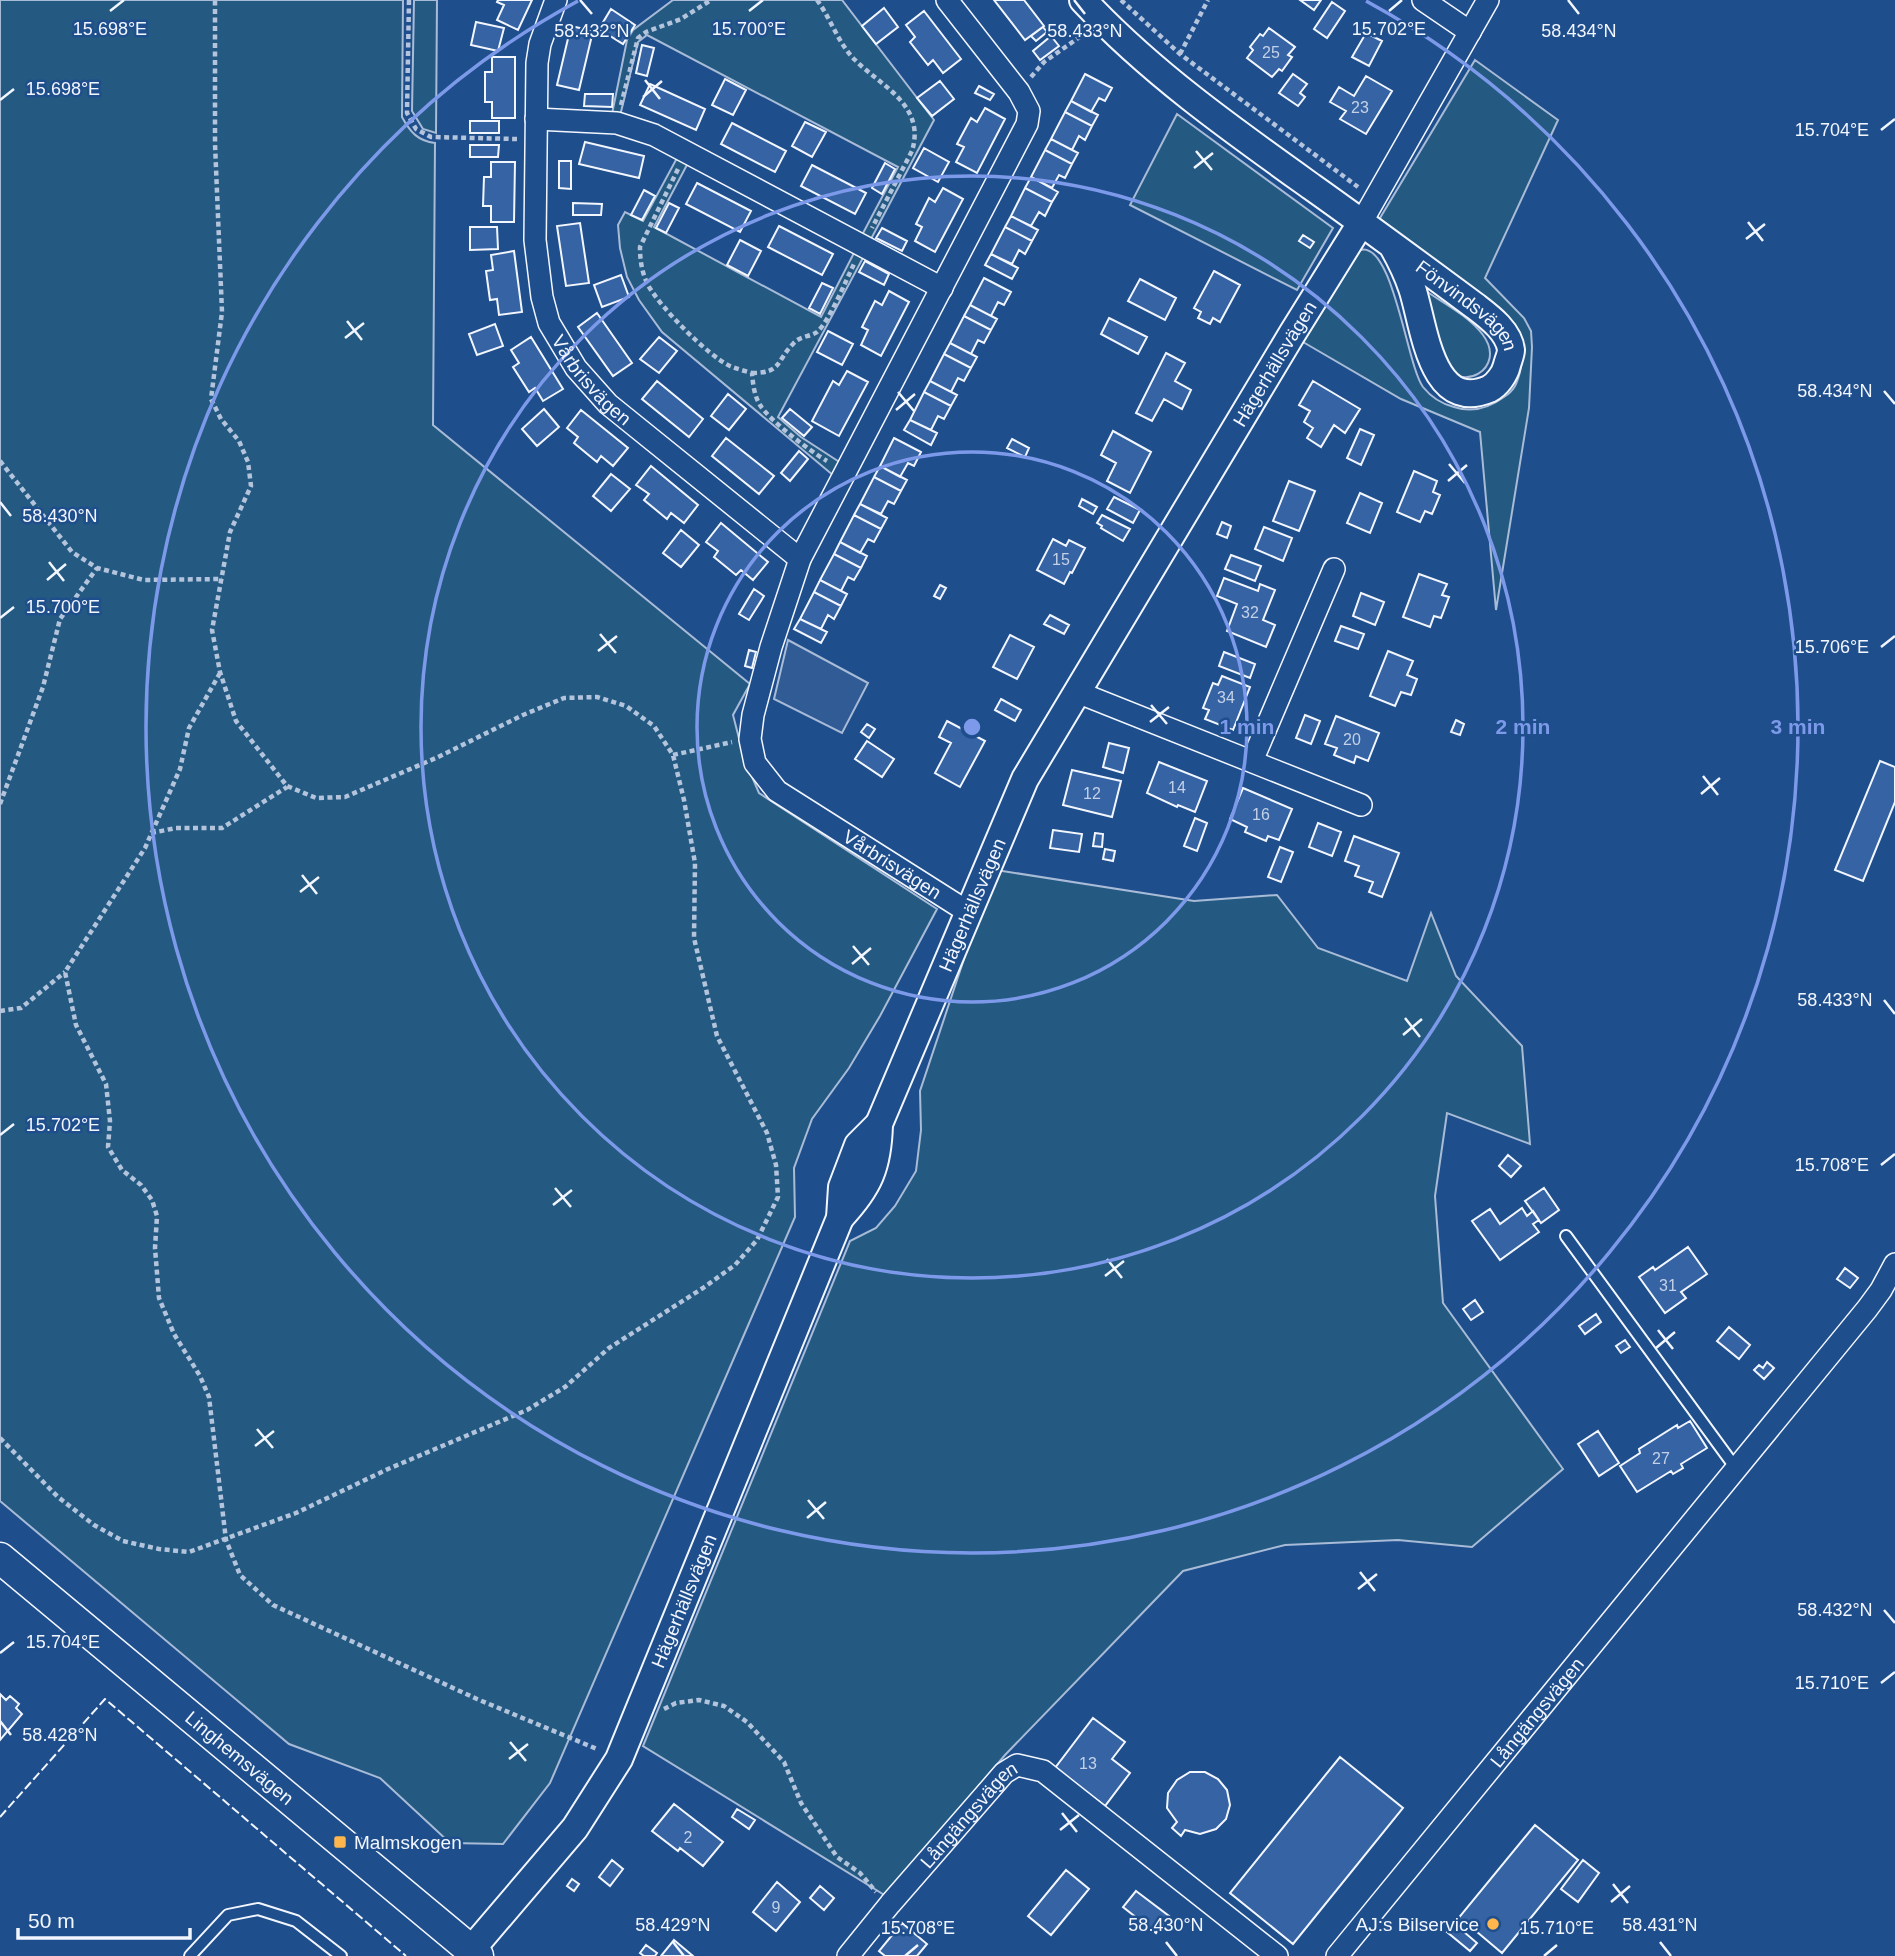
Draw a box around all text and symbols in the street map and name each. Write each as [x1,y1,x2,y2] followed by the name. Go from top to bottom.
[73,19,147,39] text: 15.698°E
[712,19,786,39] text: 15.700°E
[1352,19,1426,39] text: 15.702°E
[554,21,630,41] text: 58.432°N
[1047,21,1123,41] text: 58.433°N
[1541,21,1617,41] text: 58.434°N
[1262,44,1280,61] house number: 25
[26,79,100,99] text: 15.698°E
[1351,99,1369,116] house number: 23
[1795,120,1869,140] text: 15.704°E
[1412,256,1522,353] street label: Fönvindsvägen
[1229,297,1320,430] street label: Hägerhällsvägen
[548,331,636,429] street label: Vårbrisvägen
[1797,381,1873,401] text: 58.434°N
[22,506,98,526] text: 58.430°N
[1052,551,1070,568] house number: 15
[26,597,100,617] text: 15.700°E
[1241,604,1259,621] house number: 32
[1795,637,1869,657] text: 15.706°E
[1217,689,1235,706] house number: 34
[960,715,984,739] centre of rings
[1220,715,1274,738] text: 1 min
[1496,715,1550,738] text: 2 min
[1771,715,1825,738] text: 3 min
[1343,731,1361,748] house number: 20
[1168,779,1186,796] house number: 14
[1083,785,1101,802] house number: 12
[1252,806,1270,823] house number: 16
[839,825,945,903] street label: Vårbrisvägen
[934,835,1009,975] street label: Hägerhällsvägen
[1797,990,1873,1010] text: 58.433°N
[26,1115,100,1135] text: 15.702°E
[1795,1155,1869,1175] text: 15.708°E
[1659,1277,1677,1294] house number: 31
[1652,1450,1670,1467] house number: 27
[647,1531,720,1671] street label: Hägerhällsvägen
[1797,1600,1873,1620] text: 58.432°N
[26,1632,100,1652] text: 15.704°E
[1486,1653,1588,1771] street label: Långängsvägen
[1795,1673,1869,1693] text: 15.710°E
[181,1707,298,1809] street label: Linghemsvägen
[22,1725,98,1745] text: 58.428°N
[1079,1755,1097,1772] house number: 13
[916,1757,1021,1872] street label: Långängsvägen
[684,1829,693,1846] house number: 2
[354,1832,462,1853] place label: Malmskogen
[332,1834,348,1850] marker: Malmskogen
[18,1896,189,1940] scale bar
[772,1899,781,1916] house number: 9
[28,1909,75,1932] text: 50 m
[1355,1914,1479,1935] place label: AJ:s Bilservice
[635,1915,711,1935] text: 58.429°N
[1128,1915,1204,1935] text: 58.430°N
[1622,1915,1698,1935] text: 58.431°N
[1485,1916,1501,1932] marker: AJ:s Bilservice
[881,1918,955,1938] text: 15.708°E
[1520,1918,1594,1938] text: 15.710°E

